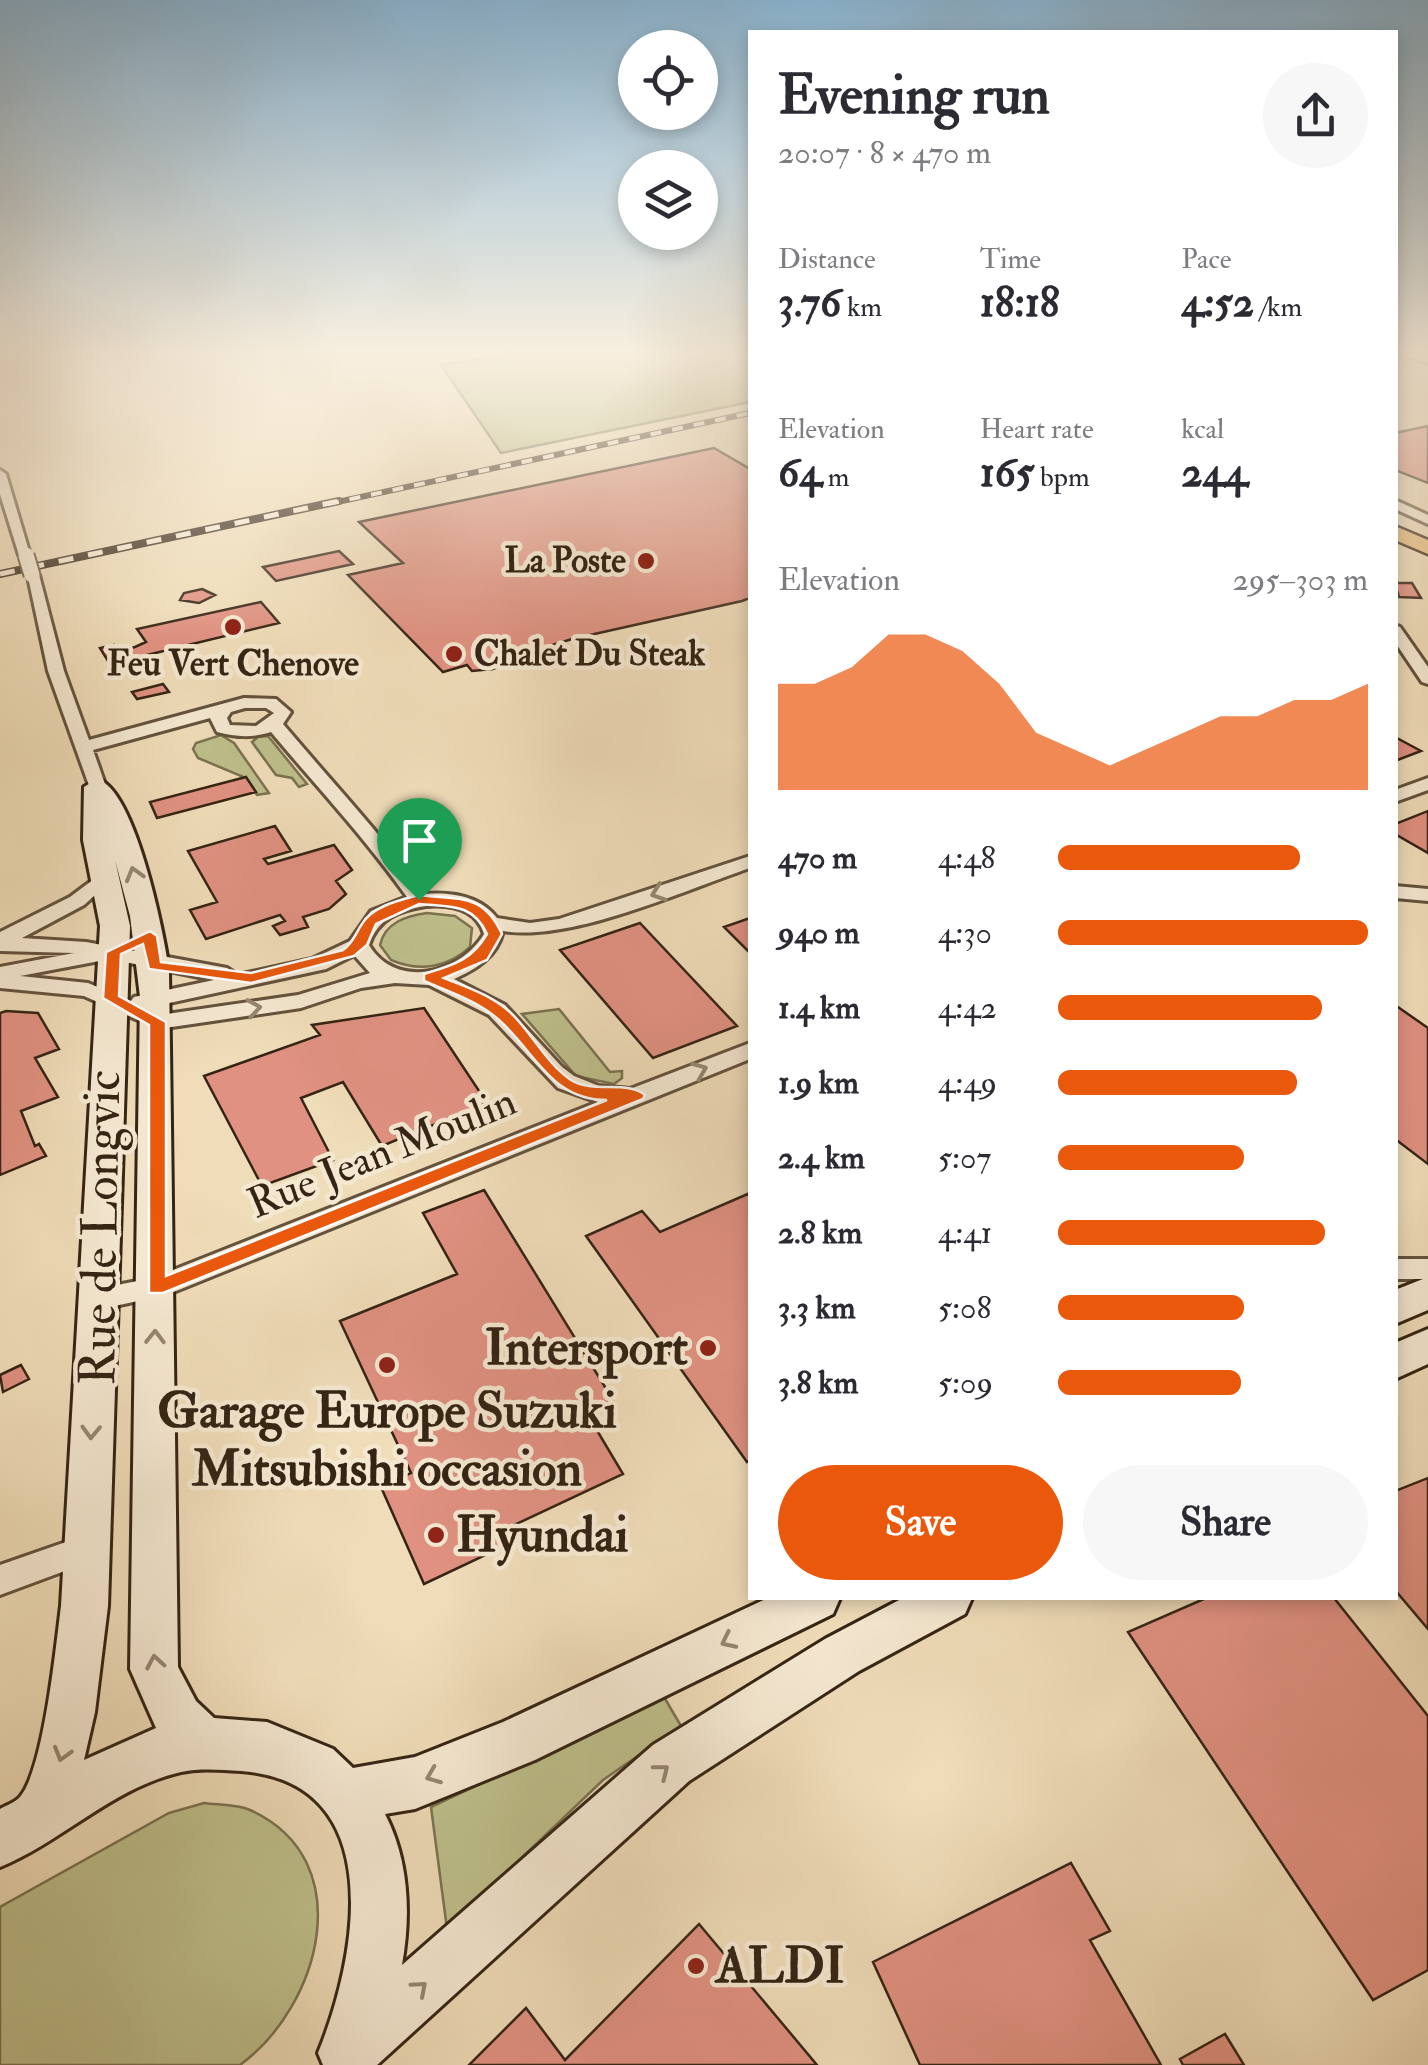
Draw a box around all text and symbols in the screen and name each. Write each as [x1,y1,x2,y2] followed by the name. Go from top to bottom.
[618,30,718,250] map controls
[618,30,718,130] button: locate
[778,61,1050,130] text: Evening run
[1263,63,1368,168] button: share
[778,133,991,173] text: 20:07 · 8 × 470 m
[618,150,718,250] button: layers
[778,242,876,277] text: Distance
[980,242,1041,277] text: Time
[1181,242,1232,277] text: Pace
[778,277,841,329] text: 3.76
[980,277,1059,329] text: 18:18
[1181,277,1254,329] text: 4:52
[841,290,882,325] text: km
[1254,290,1302,325] text: /km
[778,412,885,447] text: Elevation
[980,412,1094,447] text: Heart rate
[1181,412,1224,447] text: kcal
[778,447,822,499] text: 64
[980,447,1034,499] text: 165
[1181,447,1248,499] text: 244
[822,460,849,495] text: m
[1034,460,1090,495] text: bpm
[505,539,626,583] place label: La Poste
[635,550,657,572] marker: La Poste
[778,560,900,600] text: Elevation
[1233,560,1368,600] text: 295–303 m
[222,616,244,638] marker: Feu Vert Chenove
[474,632,705,676] place label: Chalet Du Steak
[107,642,359,686] place label: Feu Vert Chenove
[443,643,465,665] marker: Chalet Du Steak
[377,798,462,901] pin
[392,813,447,868] icon: arrive
[778,838,857,878] text: 470 m
[938,838,995,878] text: 4:48
[125,867,146,884] one-way arrow
[650,881,667,901] one-way arrow
[778,913,860,953] text: 940 m
[938,913,992,953] text: 4:30
[778,988,860,1028] text: 1.4 km
[938,988,997,1028] text: 4:42
[246,998,262,1019] one-way arrow
[690,1062,708,1082] one-way arrow
[778,1063,859,1103] text: 1.9 km
[938,1063,997,1103] text: 4:49
[67,1070,135,1386] street label: Rue de Longvic
[240,1076,524,1230] street label: Rue Jean Moulin
[778,1138,865,1178] text: 2.4 km
[938,1138,991,1178] text: 5:07
[778,1213,862,1253] text: 2.8 km
[938,1213,992,1253] text: 4:41
[778,1288,856,1328] text: 3.3 km
[938,1288,991,1328] text: 5:08
[485,1317,688,1380] place label: Intersport
[144,1329,166,1344] one-way arrow
[697,1337,719,1359] marker: Intersport
[376,1354,398,1376] marker: Garage Europe Suzuki Mitsubishi occasion
[778,1363,858,1403] text: 3.8 km
[938,1363,993,1403] text: 5:09
[157,1380,617,1501] place label: Garage Europe Suzuki Mitsubishi occasion
[81,1424,102,1440] one-way arrow
[778,1465,1063,1580] button: Save
[1083,1465,1368,1580] button: Share
[456,1504,628,1567] place label: Hyundai
[425,1524,447,1546] marker: Hyundai
[720,1629,738,1649] one-way arrow
[145,1653,166,1670] one-way arrow
[52,1745,73,1763] one-way arrow
[425,1764,443,1784] one-way arrow
[650,1765,668,1783] one-way arrow
[714,1935,845,1998] place label: ALDI
[685,1955,707,1977] marker: ALDI
[408,1982,427,2000] one-way arrow

